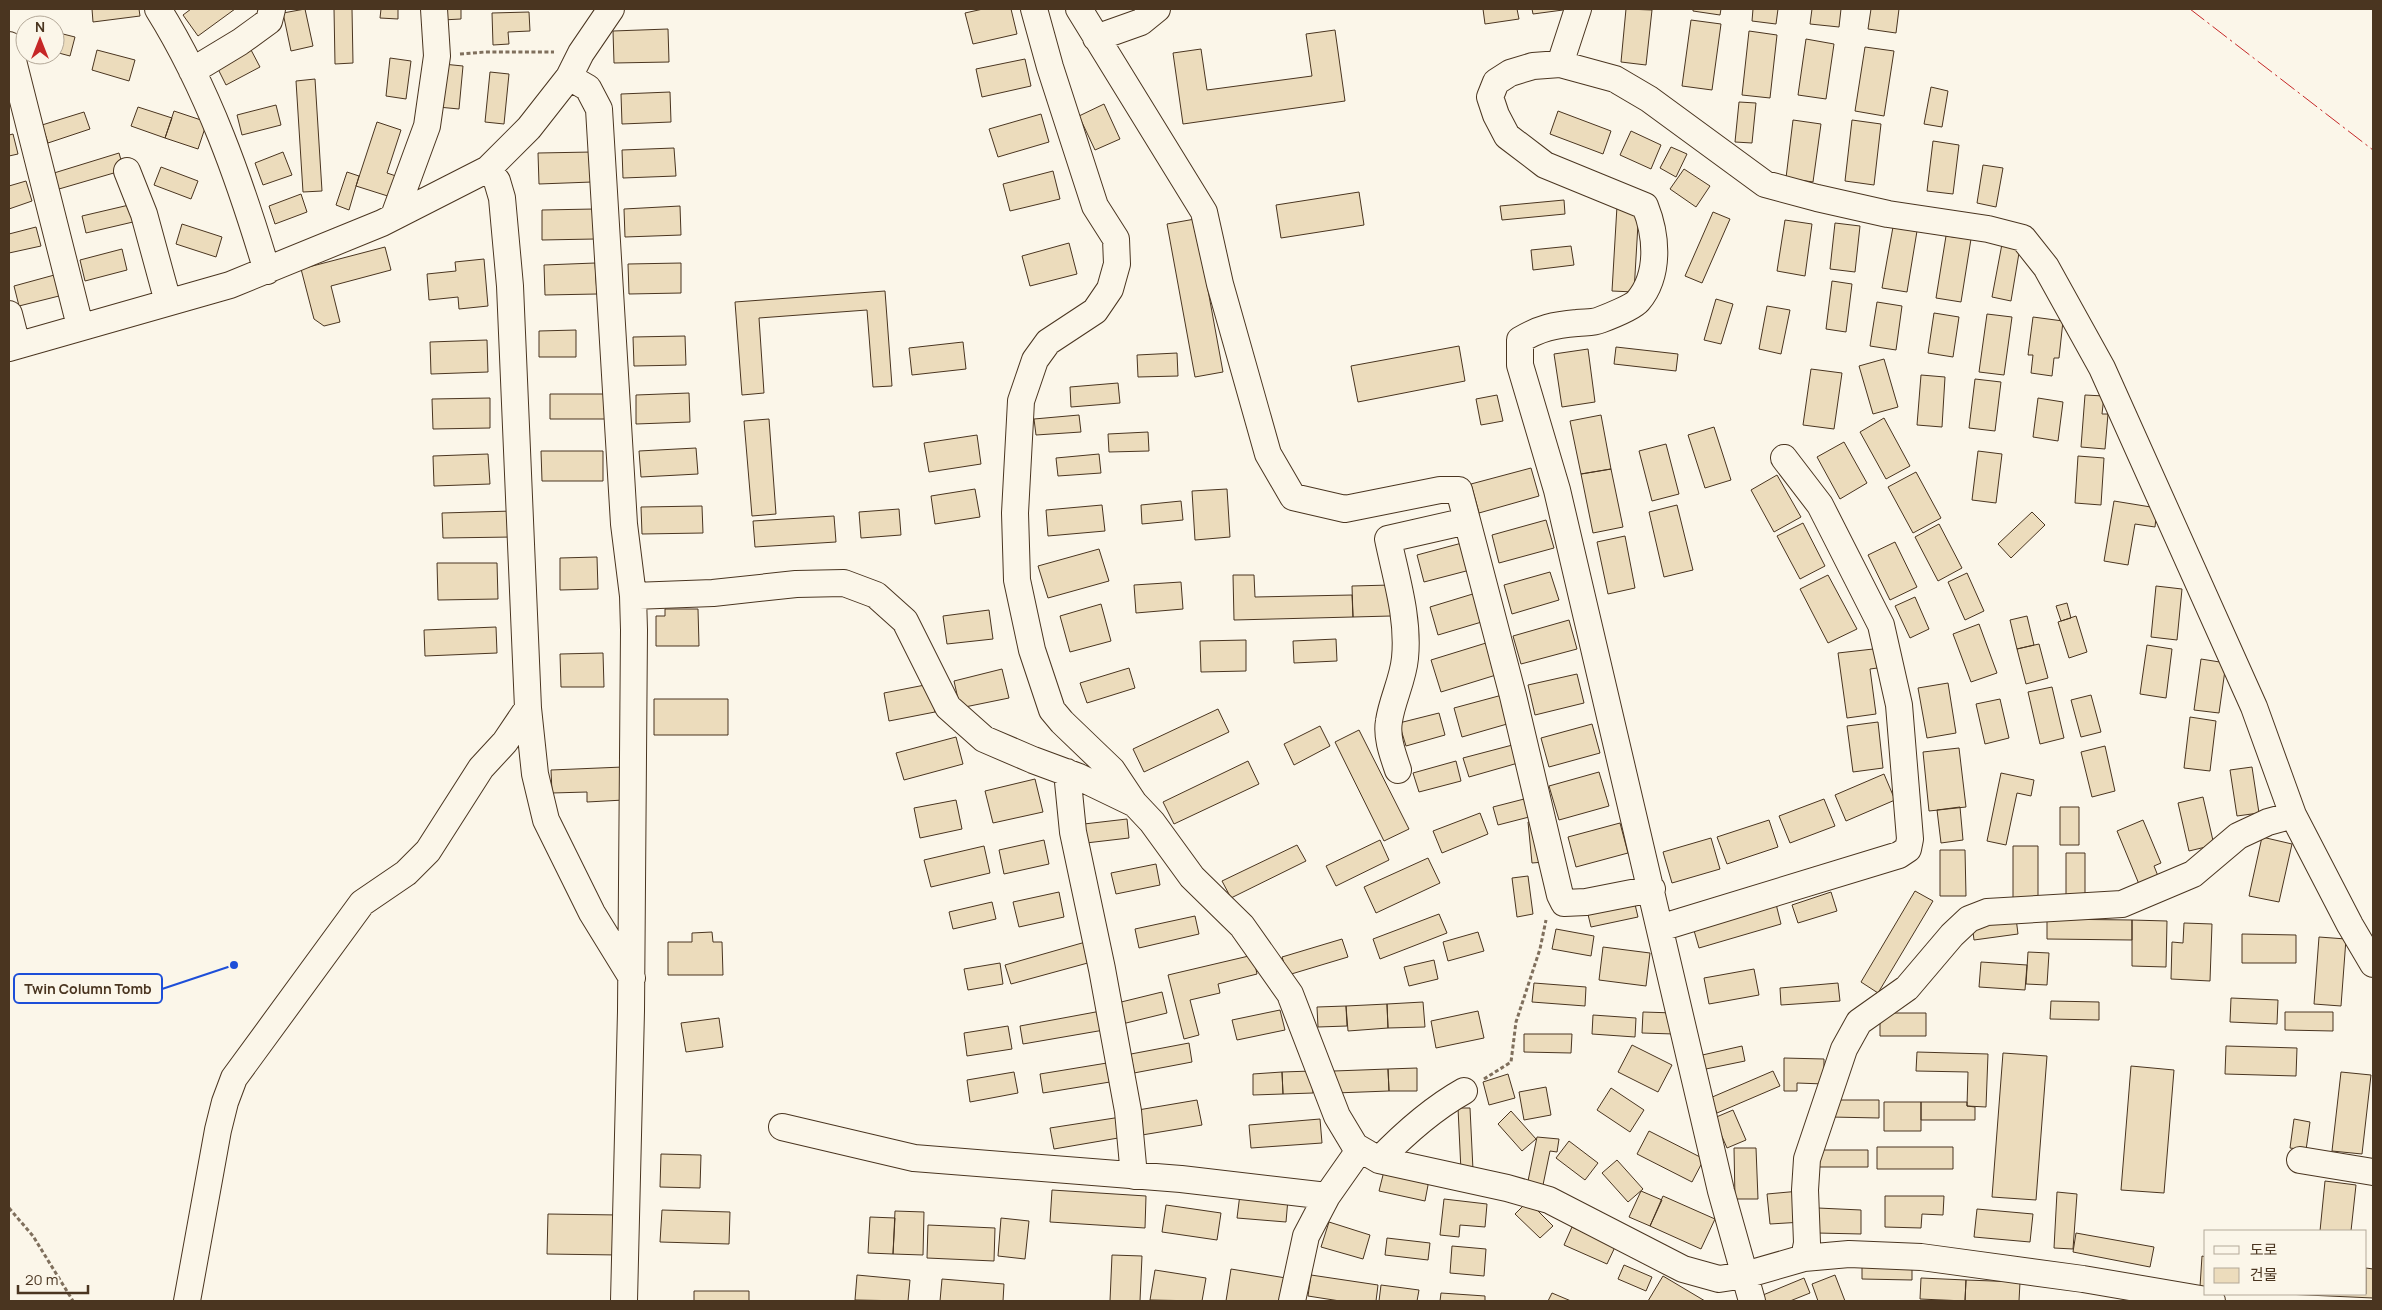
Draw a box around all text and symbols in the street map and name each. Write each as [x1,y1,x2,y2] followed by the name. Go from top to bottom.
[15,15,65,65] north arrow
[35,17,45,36] text: N
[14,974,162,1003] callout: Twin Column Tomb
[24,979,152,998] text: Twin Column Tomb
[2204,1230,2367,1295] legend
[2250,1239,2278,1260] text: 도로
[18,1262,88,1294] scale bar
[2250,1264,2278,1285] text: 건물
[25,1269,58,1290] text: 20 m

